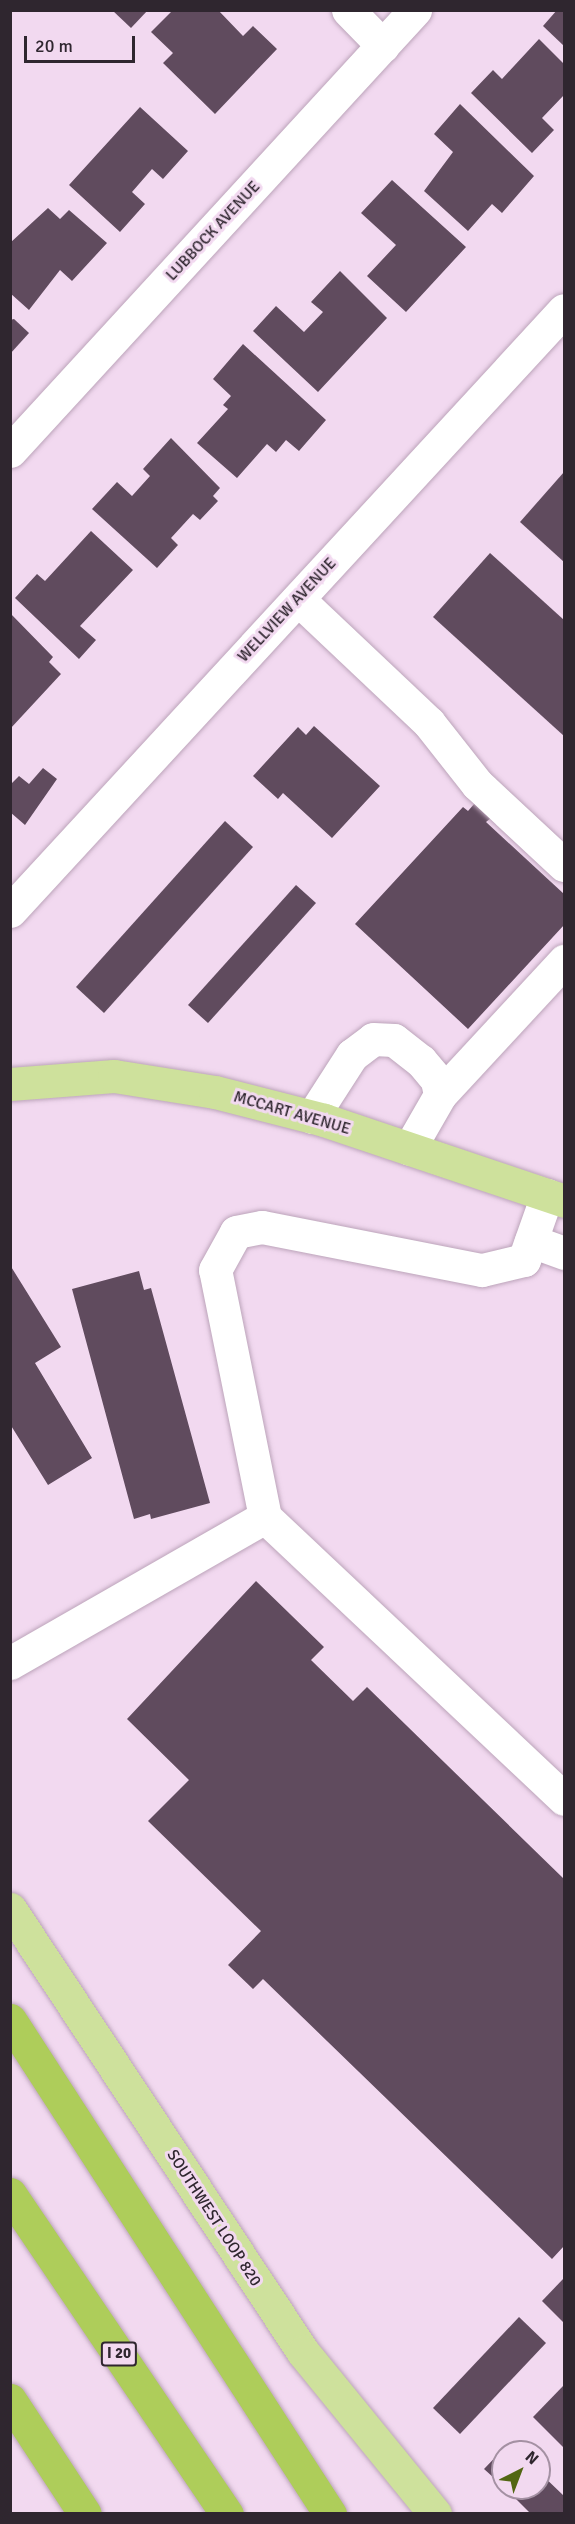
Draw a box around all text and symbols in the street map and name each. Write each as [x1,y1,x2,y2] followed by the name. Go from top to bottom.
[27,24,138,62] scale bar
[35,35,73,57] text: 20 m
[162,177,264,285] street label: LUBBOCK AVENUE
[234,554,340,666] street label: WELLVIEW AVENUE
[231,1087,353,1139] street label: MCCART AVENUE
[163,2146,265,2290] street label: SOUTHWEST LOOP 820
[100,2342,138,2366] road number: I 20
[491,2440,551,2500] north arrow
[521,2447,543,2469] text: N

